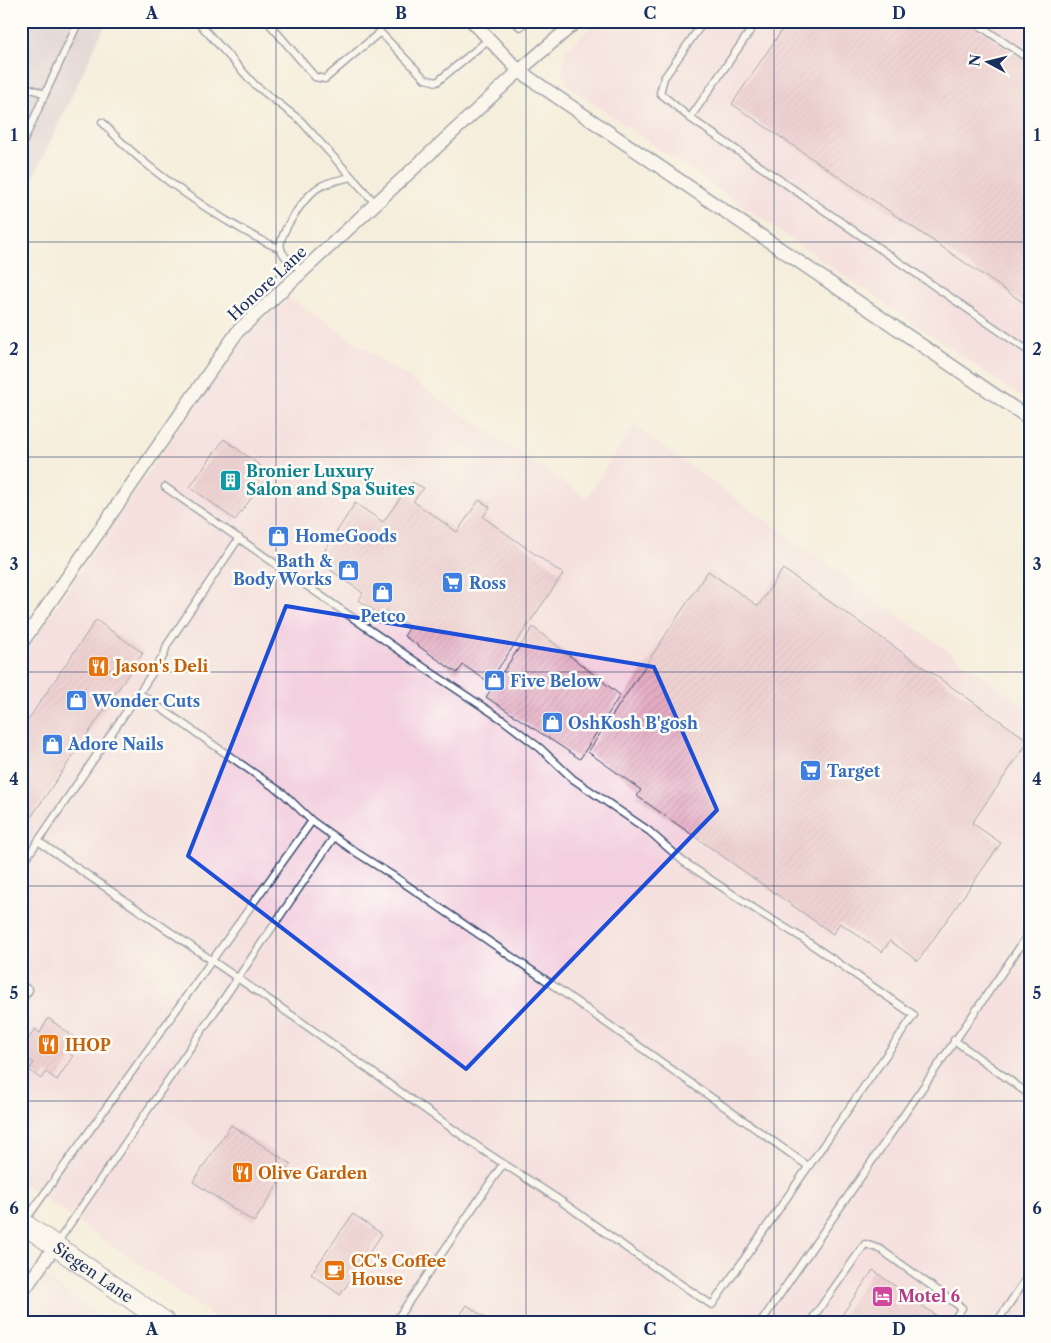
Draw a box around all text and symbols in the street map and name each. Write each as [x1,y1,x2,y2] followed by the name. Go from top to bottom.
[145,3,159,23] text: A
[395,3,407,23] text: B
[644,3,656,23] text: C
[892,3,906,23] text: D
[964,38,1014,88] north arrow
[965,53,985,68] text: N
[10,125,18,145] text: 1
[1033,125,1041,145] text: 1
[223,241,311,325] street label: Honore Lane
[9,339,19,359] text: 2
[1032,339,1042,359] text: 2
[246,461,415,499] place label: Bronier Luxury Salon and Spa Suites
[218,468,242,492] building icon: Bronier Luxury Salon and Spa Suites
[267,524,291,548] shop icon: HomeGoods
[295,526,397,546] place label: HomeGoods
[233,551,333,589] place label: Bath & Body Works
[9,554,19,574] text: 3
[1032,554,1042,574] text: 3
[336,558,360,582] shop icon: Bath & Body Works
[441,571,465,595] supermarket icon: Ross
[469,573,506,593] place label: Ross
[371,580,395,604] shop icon: Petco
[360,606,406,626] place label: Petco
[87,654,111,678] restaurant icon: Jason's Deli
[112,656,209,676] place label: Jason's Deli
[482,669,506,693] shop icon: Five Below
[510,671,602,691] place label: Five Below
[64,689,88,713] shop icon: Wonder Cuts
[91,691,200,711] place label: Wonder Cuts
[540,711,564,735] shop icon: OshKosh B'gosh
[568,713,698,733] place label: OshKosh B'gosh
[40,732,64,756] shop icon: Adore Nails
[67,734,164,754] place label: Adore Nails
[799,759,823,783] supermarket icon: Target
[827,761,881,781] place label: Target
[9,769,19,789] text: 4
[1032,769,1042,789] text: 4
[10,983,19,1003] text: 5
[1033,983,1042,1003] text: 5
[37,1033,61,1057] restaurant icon: IHOP
[65,1035,111,1055] place label: IHOP
[230,1161,254,1185] restaurant icon: Olive Garden
[258,1163,367,1183] place label: Olive Garden
[9,1198,19,1218] text: 6
[1032,1198,1042,1218] text: 6
[49,1237,137,1307] street label: Siegen Lane
[351,1251,447,1289] place label: CC's Coffee House
[323,1258,347,1282] cafe icon: CC's Coffee House
[870,1284,894,1308] hotel icon: Motel 6
[898,1286,960,1306] place label: Motel 6
[145,1319,159,1339] text: A
[395,1319,407,1339] text: B
[644,1319,656,1339] text: C
[892,1319,906,1339] text: D

